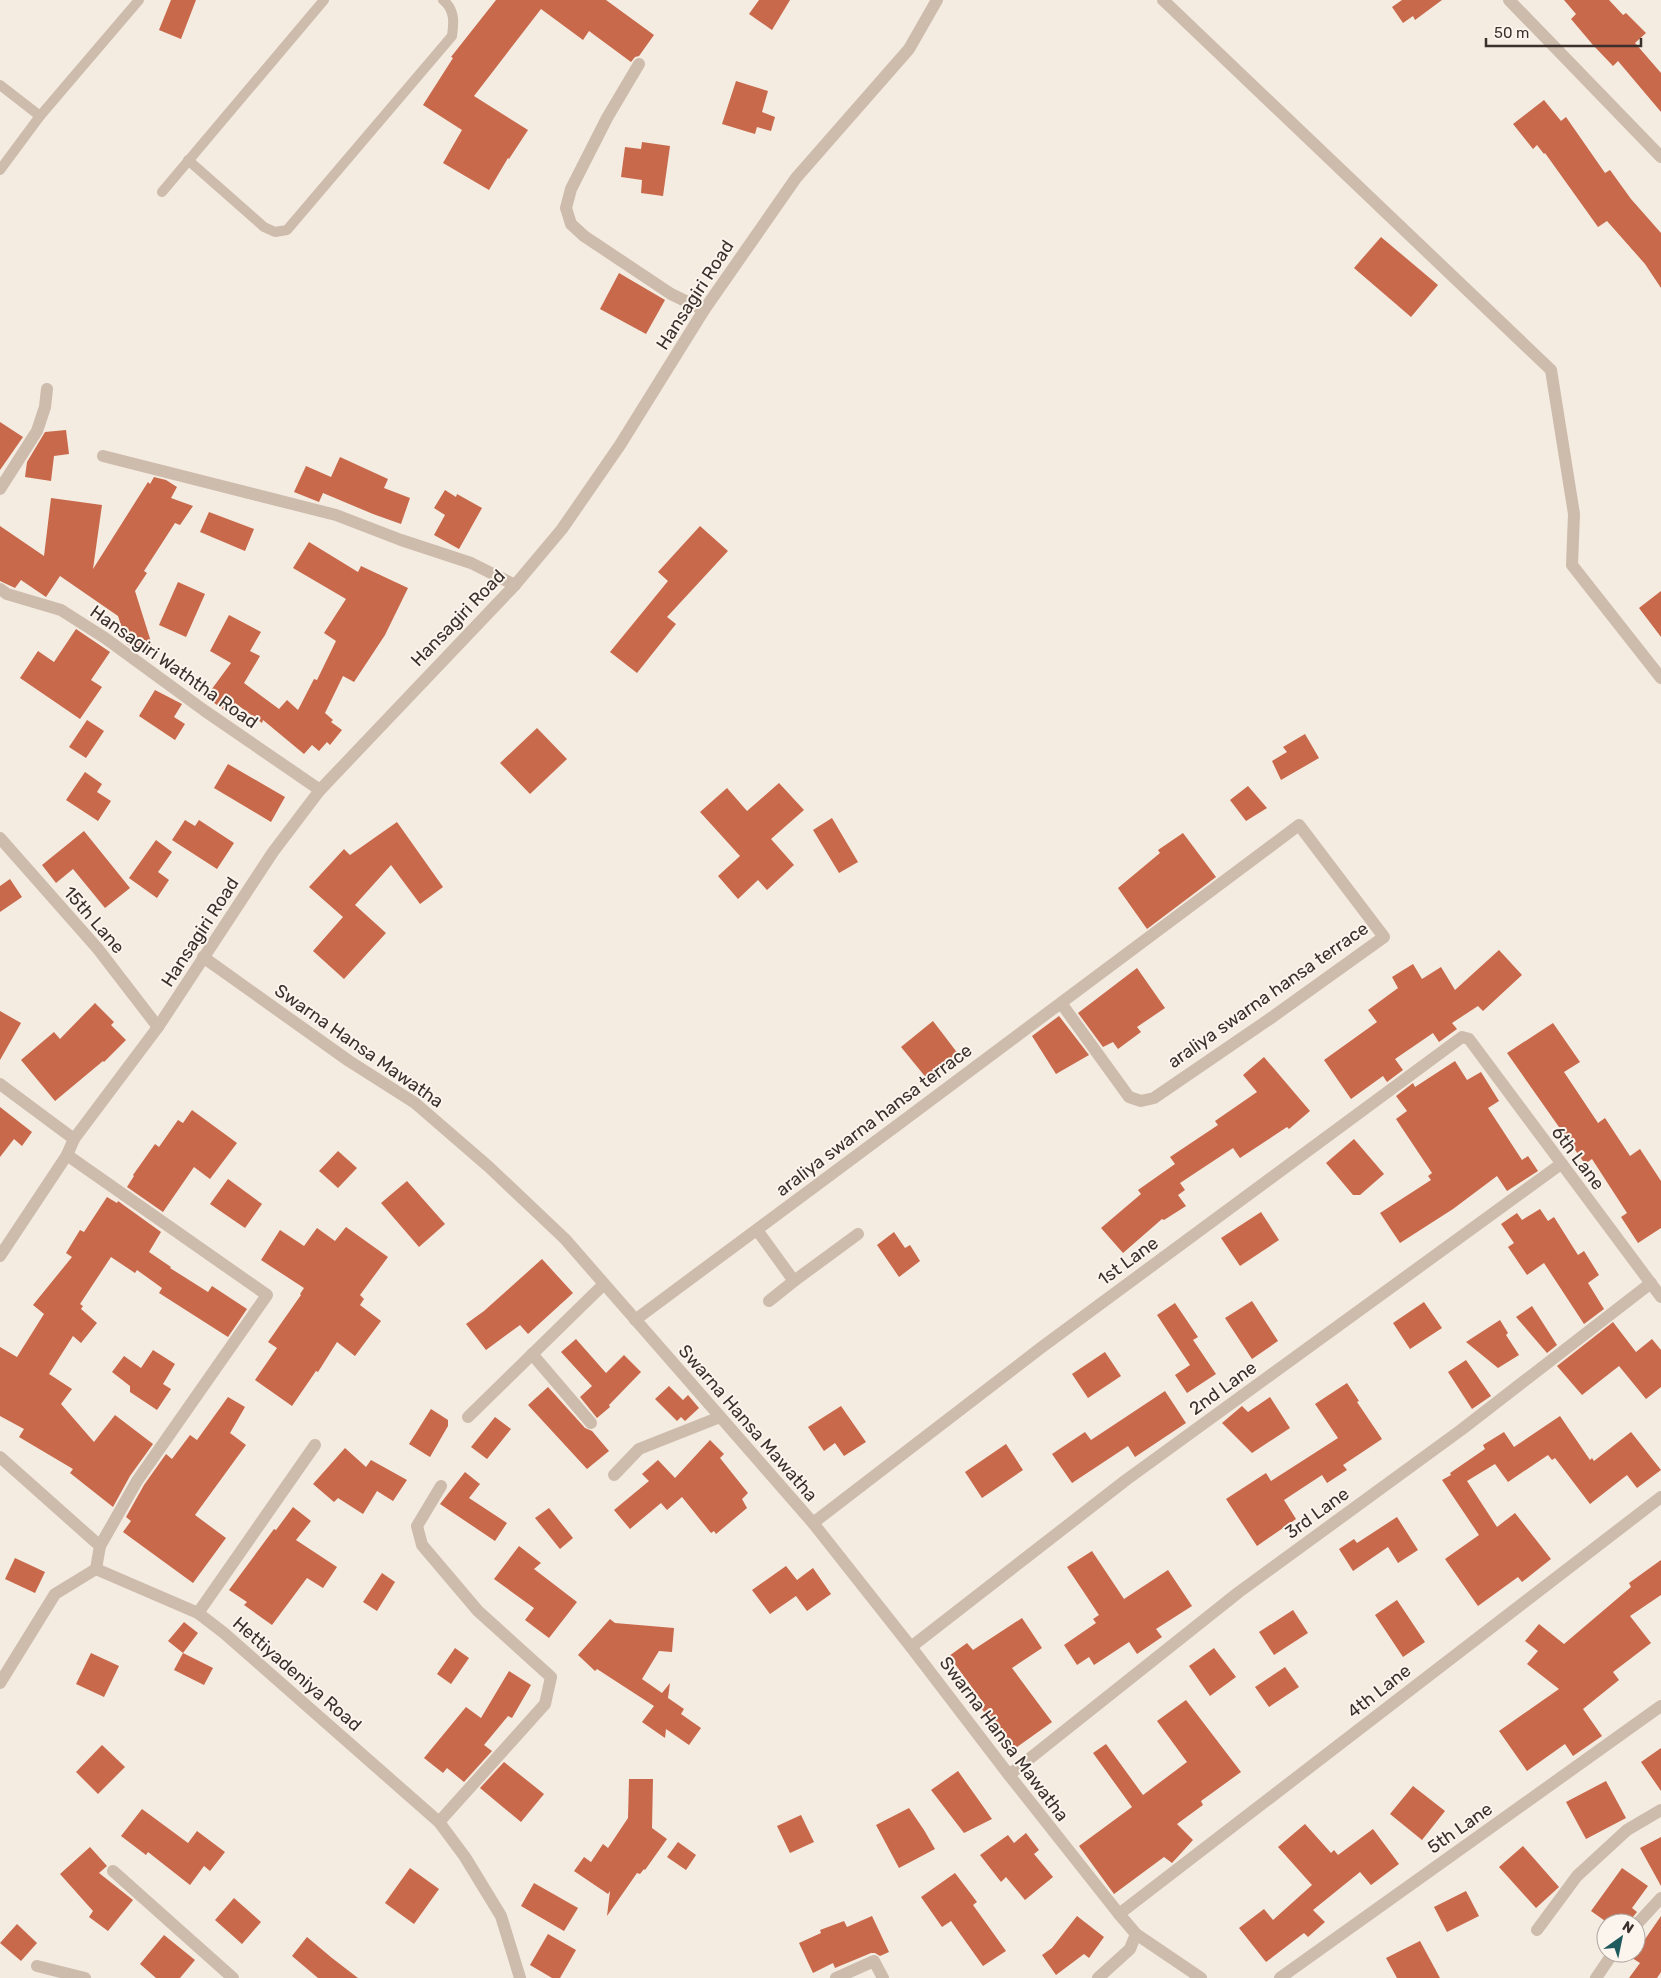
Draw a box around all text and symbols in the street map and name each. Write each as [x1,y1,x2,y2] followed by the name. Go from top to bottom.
[1486,15,1641,47] scale bar
[1494,24,1529,42] text: 50 m
[651,236,739,354] street label: Hansagiri Road
[406,565,510,671] street label: Hansagiri Road
[86,601,262,733] street label: Hansagiri Waththa Road
[156,873,244,991] street label: Hansagiri Road
[59,882,129,958] street label: 15th Lane
[1163,917,1373,1073] street label: araliya swarna hansa terrace
[270,979,448,1113] street label: Swarna Hansa Mawatha
[772,1039,976,1201] street label: araliya swarna hansa terrace
[1547,1122,1609,1194] street label: 6th Lane
[1093,1232,1163,1290] street label: 1st Lane
[674,1340,822,1506] street label: Swarna Hansa Mawatha
[1185,1356,1261,1420] street label: 2nd Lane
[1281,1482,1353,1544] street label: 3rd Lane
[228,1612,366,1736] street label: Hettiyadeniya Road
[935,1652,1073,1826] street label: Swarna Hansa Mawatha
[1343,1659,1415,1723] street label: 4th Lane
[1423,1798,1497,1858] street label: 5th Lane
[1596,1913,1646,1963] north arrow
[1619,1918,1637,1937] text: N

